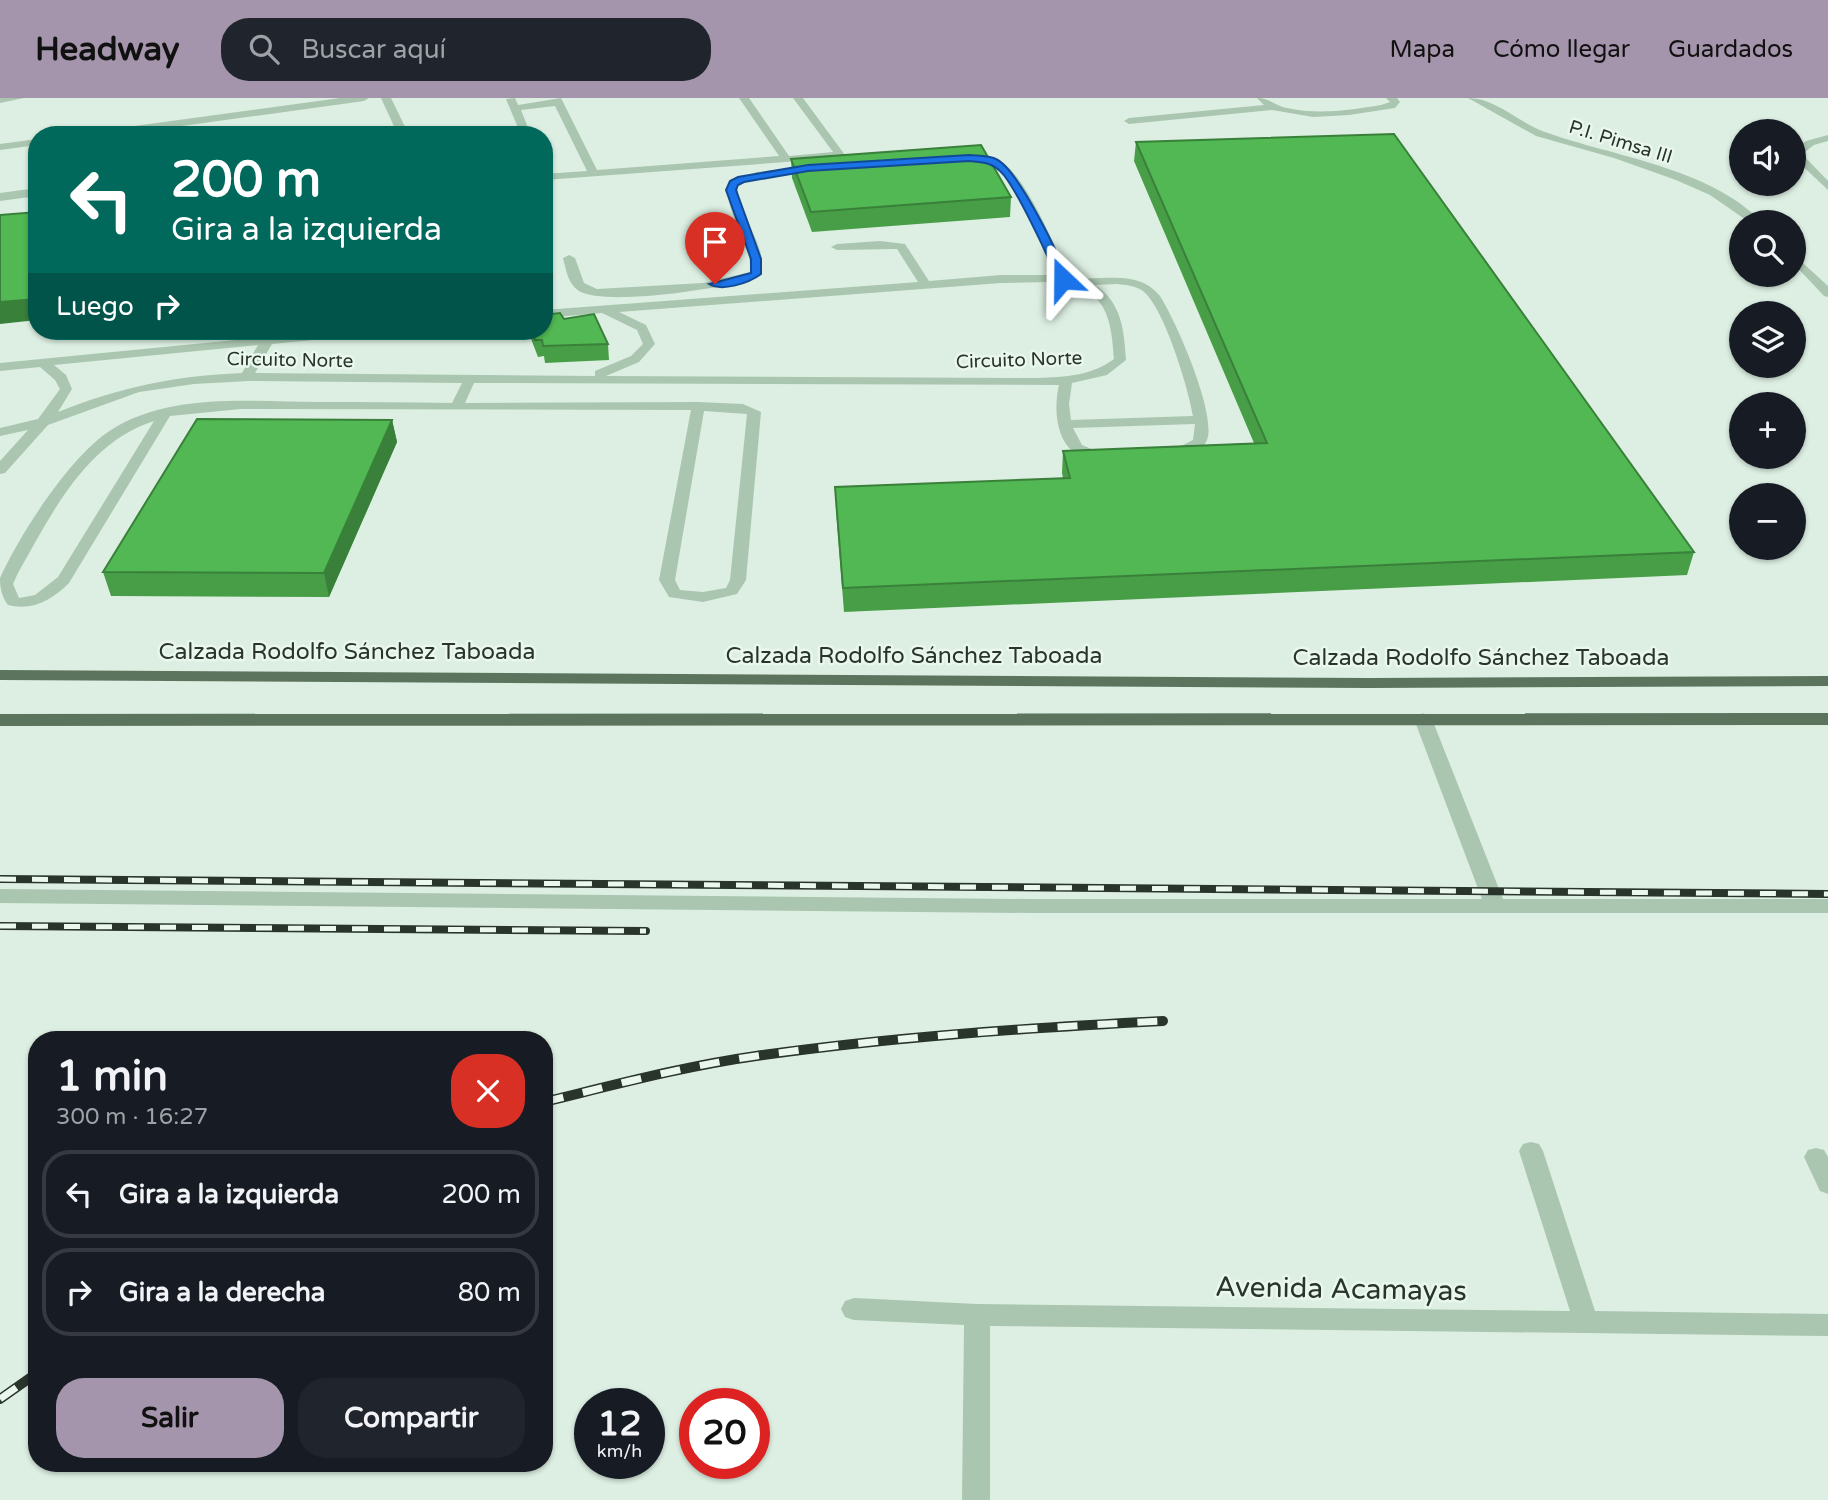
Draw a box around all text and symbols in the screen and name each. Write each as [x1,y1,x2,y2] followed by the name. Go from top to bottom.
[221,18,711,81] search box
[35,30,179,69] text: Headway
[245,30,283,68] icon: search
[301,34,446,65] text: Buscar aquí
[1390,35,1455,64] text: Mapa
[1493,35,1630,64] text: Cómo llegar
[1668,35,1793,64] text: Guardados
[1566,116,1675,168] street label: P.I. Pimsa III
[1729,119,1806,560] map controls
[1729,119,1806,196] button: sound
[171,151,321,210] text: 200 m
[56,154,147,245] icon: left
[1729,210,1806,287] button: search
[171,211,442,249] text: Gira a la izquierda
[685,212,745,284] pin
[696,223,734,261] icon: arrive
[1026,242,1100,316] position arrow
[148,287,186,325] icon: right
[56,291,134,322] text: Luego
[1729,301,1806,378] button: layers
[955,347,1083,373] street label: Circuito Norte
[226,348,354,372] street label: Circuito Norte
[1729,392,1806,469] button: +
[1729,483,1806,560] button: −
[159,638,535,666] street label: Calzada Rodolfo Sánchez Taboada
[726,642,1102,670] street label: Calzada Rodolfo Sánchez Taboada
[1293,644,1669,672] street label: Calzada Rodolfo Sánchez Taboada
[56,1051,168,1102] text: 1 min
[451,1054,525,1128] button: close
[56,1103,208,1131] text: 300 m · 16:27
[60,1175,98,1213] icon: left
[119,1179,339,1210] text: Gira a la izquierda
[441,1179,521,1210] text: 200 m
[1215,1270,1467,1308] street label: Avenida Acamayas
[60,1273,98,1311] icon: right
[119,1277,325,1308] text: Gira a la derecha
[458,1277,521,1308] text: 80 m
[56,1378,284,1458] button: Salir
[298,1378,525,1458] button: Compartir
[679,1388,770,1479] speed limit sign: 20
[598,1403,641,1445] text: 12
[597,1440,642,1462] text: km/h

